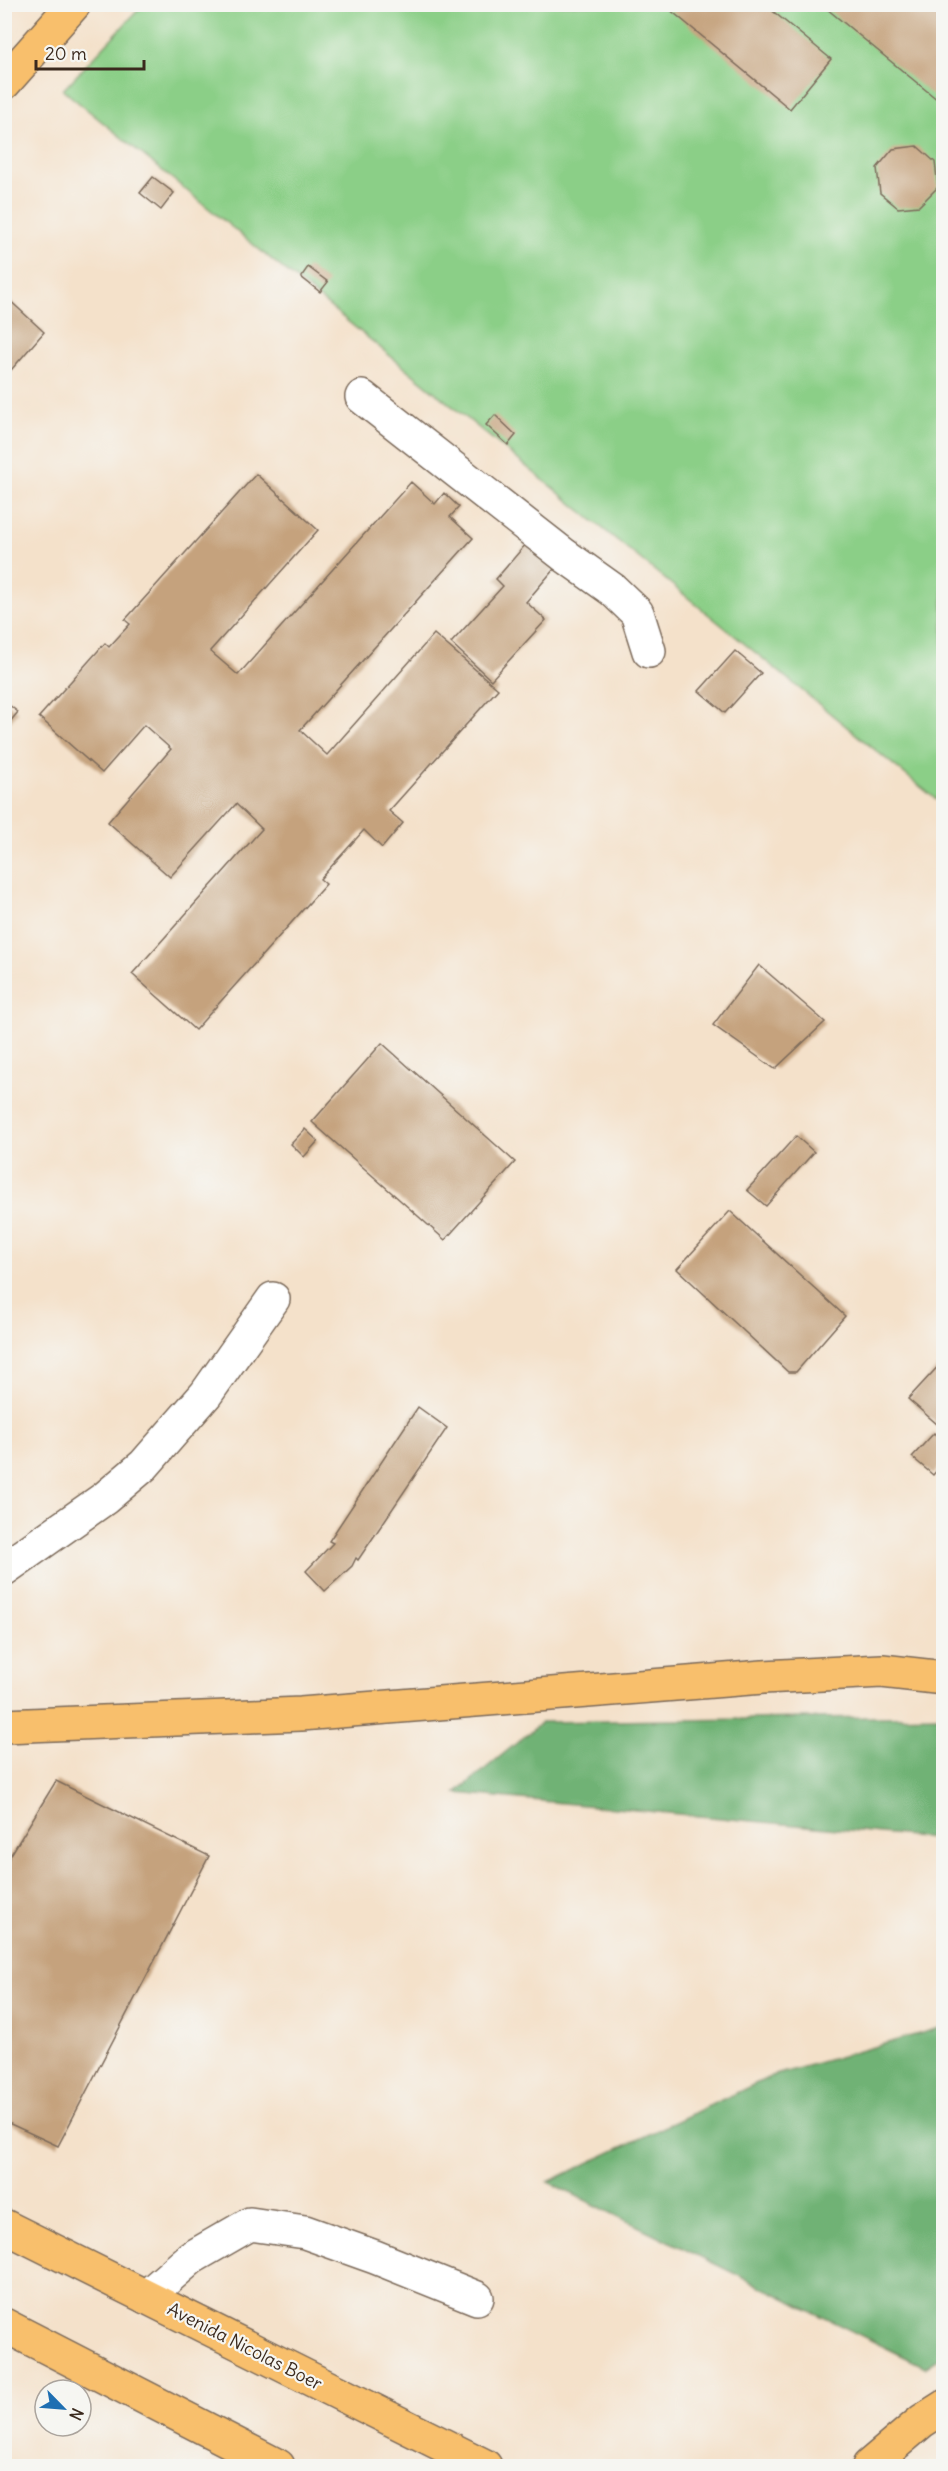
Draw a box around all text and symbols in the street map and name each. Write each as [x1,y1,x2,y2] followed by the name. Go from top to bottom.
[36,33,144,71] scale bar
[45,42,87,65] text: 20 m
[164,2297,327,2395] street label: Avenida Nicolas Boer
[33,2378,93,2438] north arrow
[65,2405,88,2424] text: N

